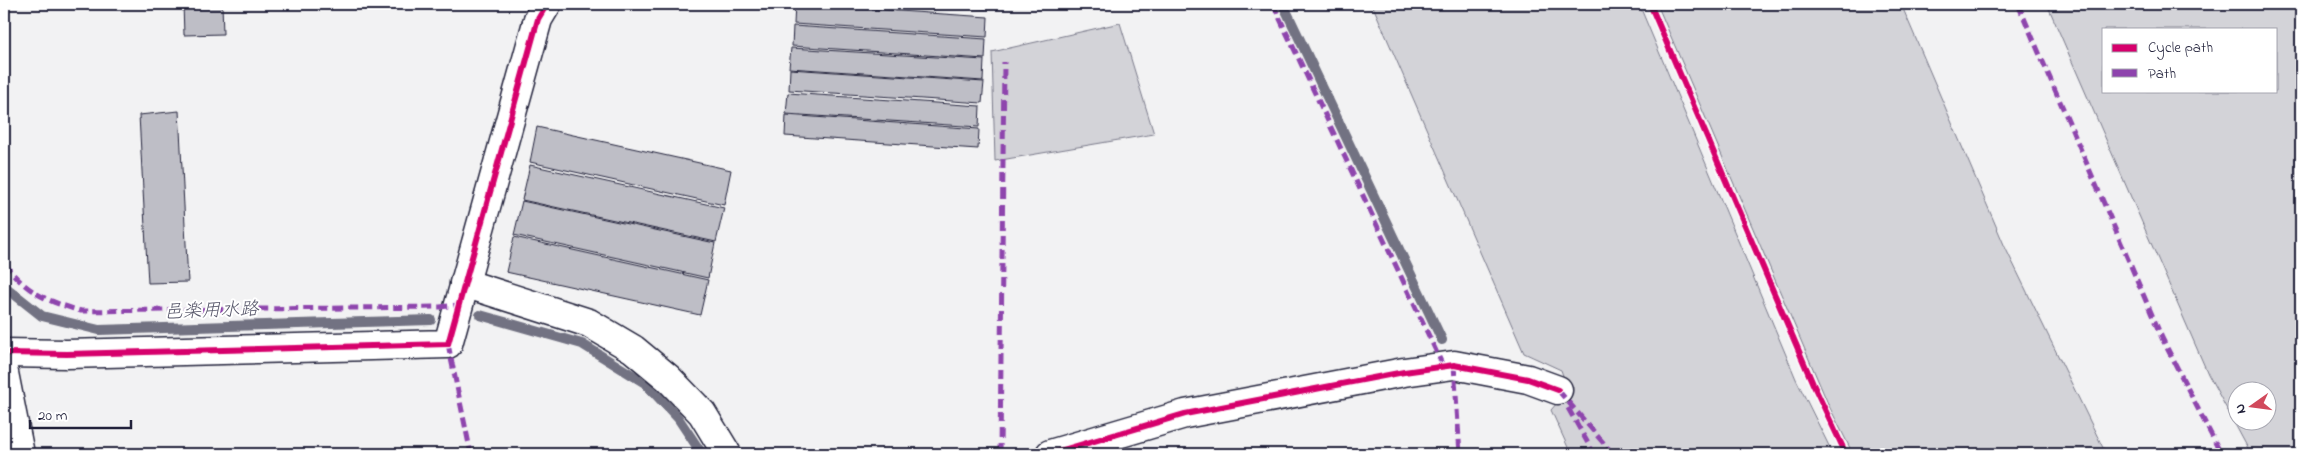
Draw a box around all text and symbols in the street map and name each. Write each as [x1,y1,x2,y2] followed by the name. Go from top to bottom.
[2102,28,2278,92] legend
[2148,37,2213,60] text: Cycle path
[2148,63,2176,85] text: Path
[163,296,260,327] water label: 邑楽用水路
[2228,380,2278,430] north arrow
[30,398,131,430] scale bar
[2230,402,2252,416] text: N
[38,405,68,427] text: 20 m

